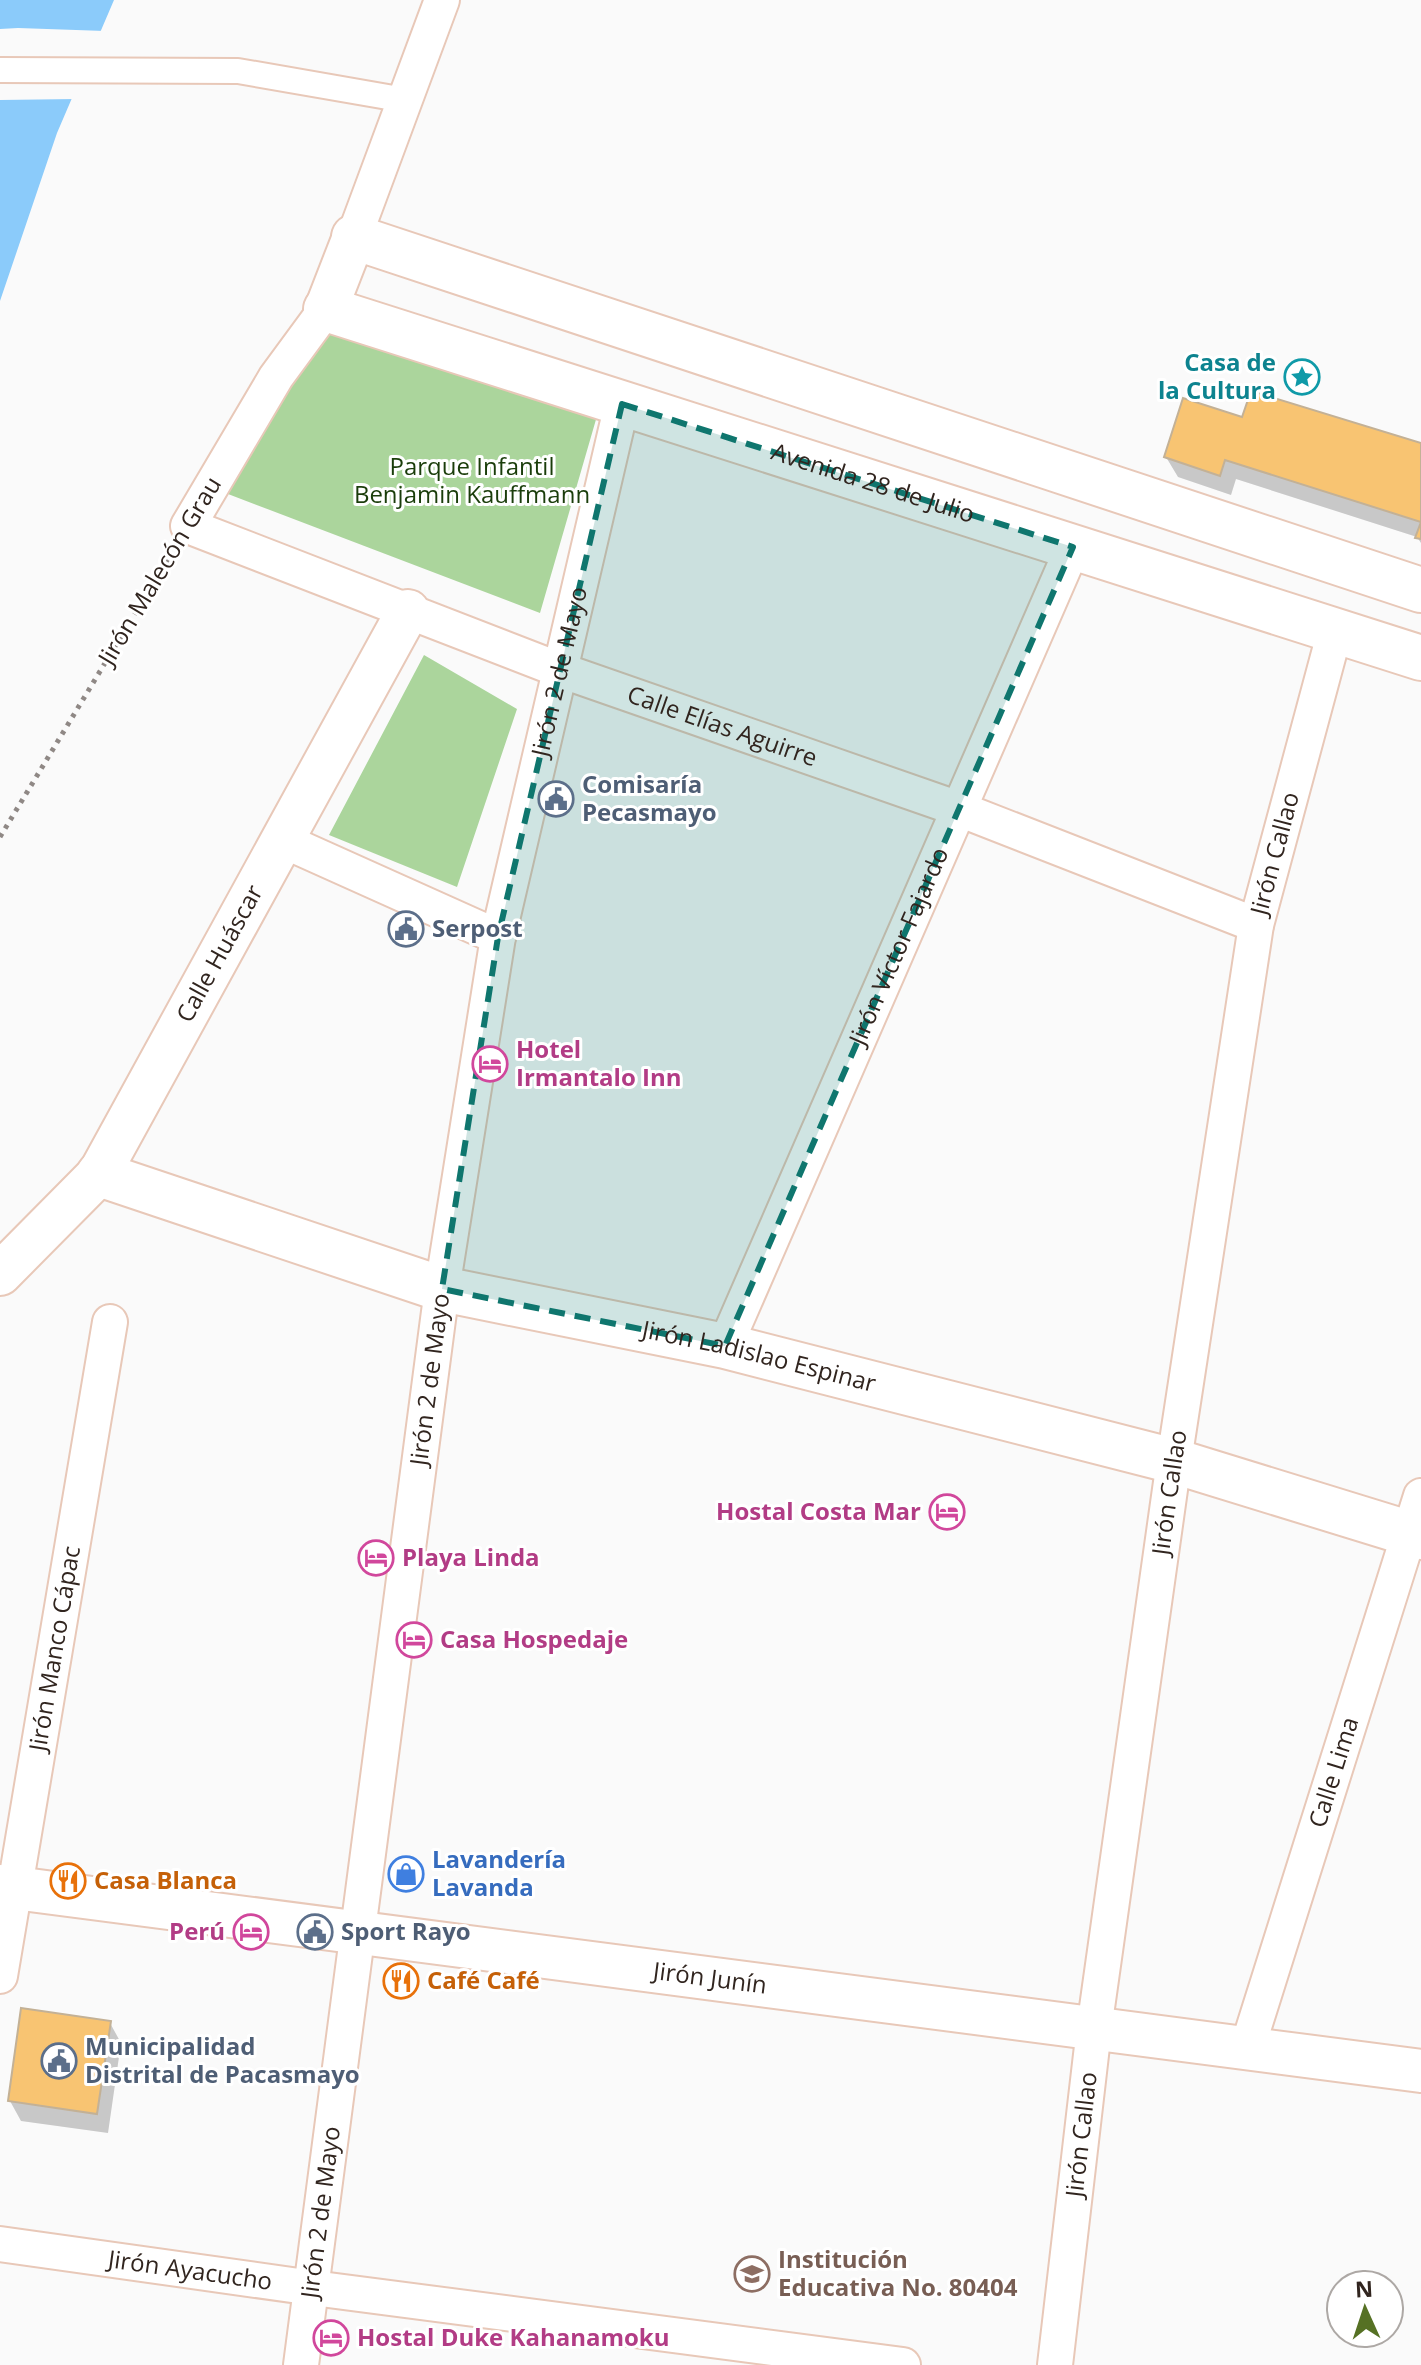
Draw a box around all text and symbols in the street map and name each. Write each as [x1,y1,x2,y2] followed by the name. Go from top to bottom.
[1158,345,1276,406] place label: Casa de la Cultura
[1283,358,1321,396] place icon: Casa de la Cultura
[768,434,979,530] street label: Avenida 28 de Julio
[354,449,590,510] park label: Parque Infantil Benjamin Kauffmann
[88,470,228,672] street label: Jirón Malecón Grau
[522,583,594,762] street label: Jirón 2 de Mayo
[623,677,822,773] street label: Calle Elías Aguirre
[582,767,717,828] place label: Comisaría Pecasmayo
[537,780,575,818] public building icon: Comisaría Pecasmayo
[1241,788,1306,920] street label: Jirón Callao
[839,842,955,1052] street label: Jirón Víctor Fajardo
[168,878,270,1028] street label: Calle Huáscar
[387,910,425,948] public building icon: Serpost
[432,911,523,944] place label: Serpost
[516,1032,682,1093] place label: Hotel Irmantalo Inn
[471,1045,509,1083] hotel icon: Hotel Irmantalo Inn
[401,1291,456,1469] street label: Jirón 2 de Mayo
[638,1311,880,1399] street label: Jirón Ladislao Espinar
[1143,1427,1194,1559] street label: Jirón Callao
[928,1493,966,1531] hotel icon: Hostal Costa Mar
[716,1494,921,1527] place label: Hostal Costa Mar
[357,1539,395,1577] hotel icon: Playa Linda
[402,1540,540,1573] place label: Playa Linda
[20,1543,87,1755] street label: Jirón Manco Cápac
[395,1621,433,1659] hotel icon: Casa Hospedaje
[440,1622,628,1655] place label: Casa Hospedaje
[1300,1712,1366,1831] street label: Calle Lima
[432,1842,566,1903] place label: Lavandería Lavanda
[387,1855,425,1893] shop icon: Lavandería Lavanda
[49,1862,87,1900] restaurant icon: Casa Blanca
[94,1863,237,1896] place label: Casa Blanca
[232,1913,270,1951] hotel icon: Perú
[296,1913,334,1951] public building icon: Sport Rayo
[169,1914,225,1947] place label: Perú
[341,1914,471,1947] place label: Sport Rayo
[649,1953,769,2001] street label: Jirón Junín
[382,1962,420,2000] restaurant icon: Café Café
[427,1963,540,1996] place label: Café Café
[85,2029,360,2090] place label: Municipalidad Distrital de Pacasmayo
[40,2042,78,2080] public building icon: Municipalidad Distrital de Pacasmayo
[1056,2070,1104,2201] street label: Jirón Callao
[292,2124,347,2302] street label: Jirón 2 de Mayo
[104,2241,274,2297] street label: Jirón Ayacucho
[778,2242,1018,2303] place label: Institución Educativa No. 80404
[733,2255,771,2293] school or university icon: Institución Educativa No. 80404
[1325,2269,1405,2349] north arrow
[1354,2273,1374,2303] text: N
[312,2319,350,2357] hotel icon: Hostal Duke Kahanamoku
[357,2320,670,2353] place label: Hostal Duke Kahanamoku

